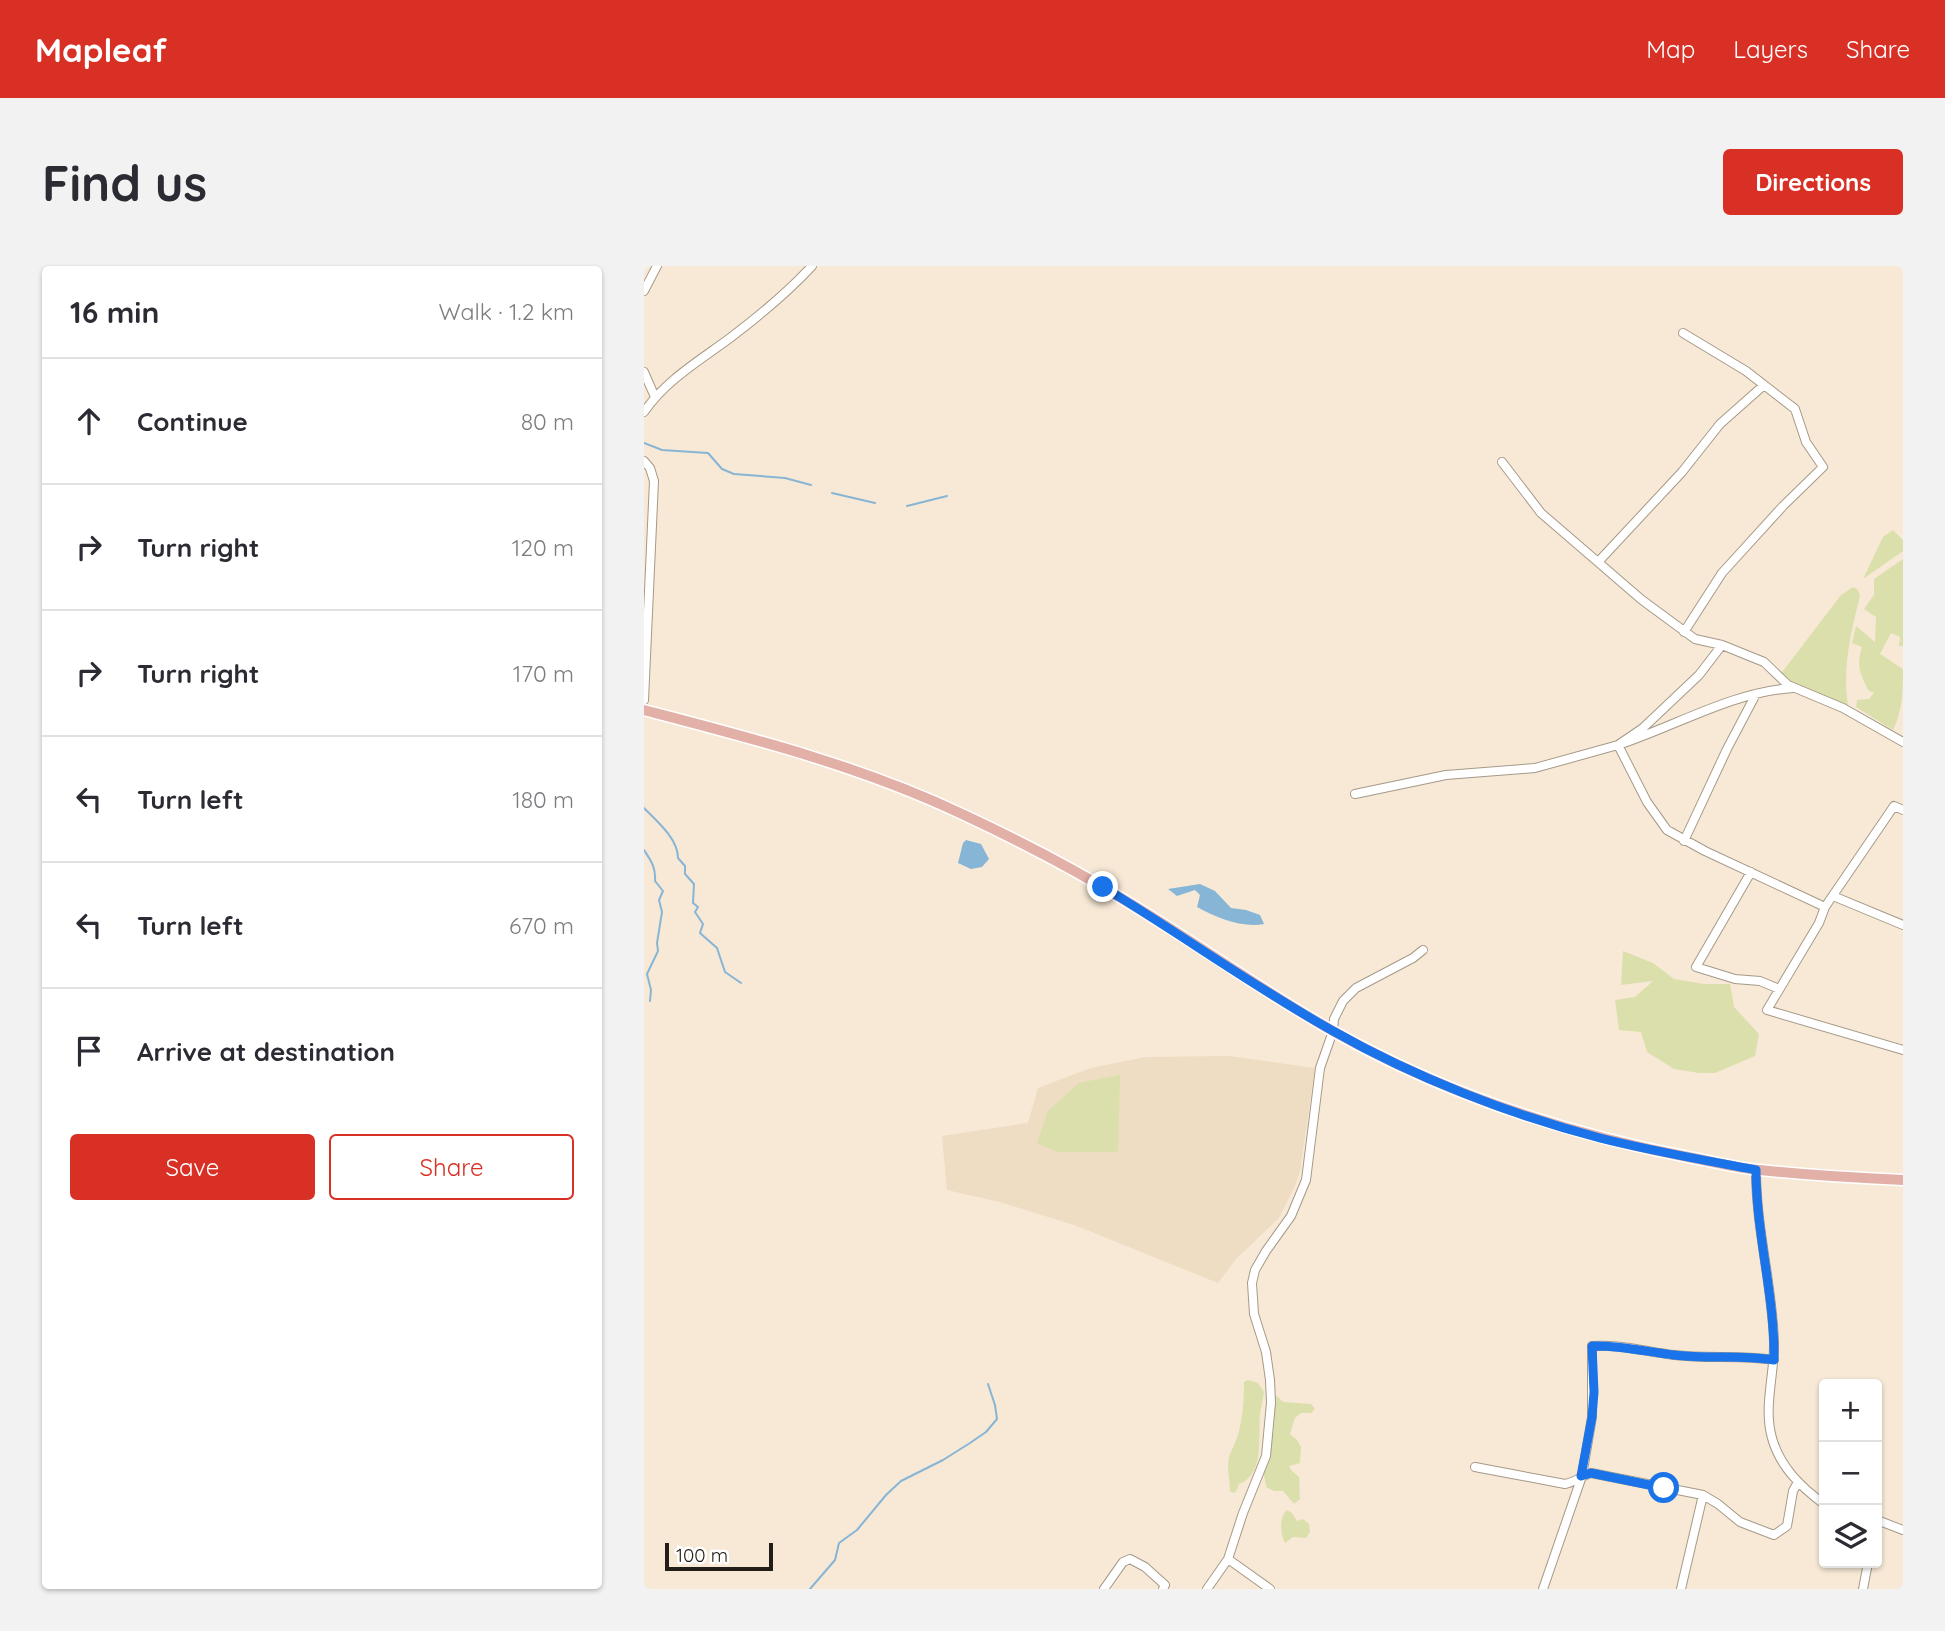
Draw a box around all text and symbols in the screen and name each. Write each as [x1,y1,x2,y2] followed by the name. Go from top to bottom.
[35,29,167,70] text: Mapleaf
[1646,34,1695,64] text: Map
[1733,34,1808,64] text: Layers
[1846,34,1910,64] text: Share
[1723,149,1903,215] button: Directions
[42,152,207,213] text: Find us
[70,293,159,331] text: 16 min
[438,297,574,326] text: Walk · 1.2 km
[70,402,108,440] icon: ahead
[137,405,248,438] text: Continue
[521,407,574,436] text: 80 m
[70,528,108,566] icon: right
[137,531,259,564] text: Turn right
[512,533,574,562] text: 120 m
[70,654,108,692] icon: right
[137,657,259,690] text: Turn right
[513,659,574,688] text: 170 m
[70,780,108,818] icon: left
[137,783,244,816] text: Turn left
[512,785,574,814] text: 180 m
[1087,871,1118,902] route end
[70,906,108,944] icon: left
[137,909,244,942] text: Turn left
[509,911,574,940] text: 670 m
[70,1032,108,1070] icon: arrive
[137,1035,395,1068] text: Arrive at destination
[70,1134,315,1200] button: Save
[329,1134,574,1200] button: Share
[1819,1379,1882,1568] map controls
[1819,1379,1882,1442] button: +
[1819,1442,1882,1505] button: −
[1648,1472,1679,1503] route start
[1819,1505,1882,1568] button: layers
[665,1540,774,1572] scale bar
[676,1543,728,1567] text: 100 m

